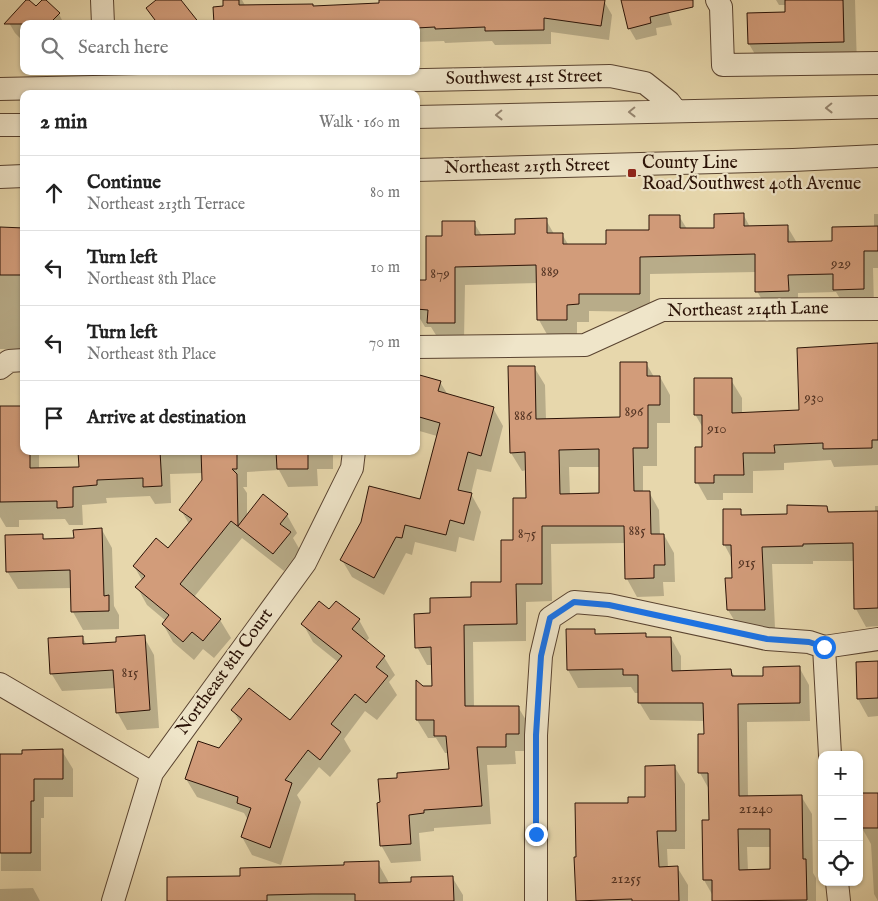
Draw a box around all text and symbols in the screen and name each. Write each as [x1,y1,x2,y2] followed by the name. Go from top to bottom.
[20,20,420,75] search box
[38,34,66,62] icon: search
[78,36,169,60] text: Search here
[445,65,603,91] street label: Southwest 41st Street
[825,103,833,113] one-way arrow
[628,107,636,117] one-way arrow
[40,109,87,136] text: 2 min
[495,110,502,120] one-way arrow
[319,113,400,133] text: Walk · 160 m
[642,152,861,196] place label: County Line Road/Southwest 40th Avenue
[444,154,610,180] street label: Northeast 215th Street
[626,167,638,179] marker: County Line Road/Southwest 40th Avenue
[87,171,161,195] text: Continue
[40,179,68,207] icon: ahead
[370,183,400,203] text: 80 m
[87,195,245,215] text: Northeast 213th Terrace
[87,246,158,270] text: Turn left
[40,254,68,282] icon: left
[830,254,851,273] house number: 929
[370,258,400,278] text: 10 m
[541,262,559,281] house number: 889
[430,264,450,283] house number: 879
[87,270,216,290] text: Northeast 8th Place
[667,297,829,323] street label: Northeast 214th Lane
[87,321,158,345] text: Turn left
[40,329,68,357] icon: left
[369,333,400,353] text: 70 m
[87,345,216,365] text: Northeast 8th Place
[803,388,824,407] house number: 930
[625,402,644,421] house number: 896
[40,404,68,432] icon: arrive
[87,406,246,430] text: Arrive at destination
[514,406,533,425] house number: 886
[706,419,727,438] house number: 910
[628,521,646,540] house number: 885
[518,524,537,543] house number: 875
[737,553,756,572] house number: 915
[171,604,279,740] street label: Northeast 8th Court
[813,636,836,659] route start
[122,663,139,682] house number: 815
[818,751,863,886] map controls
[818,751,863,796] button: +
[818,796,863,841] button: −
[739,799,773,818] house number: 21240
[525,823,548,846] route end
[818,841,863,886] button: locate
[611,869,642,888] house number: 21255

